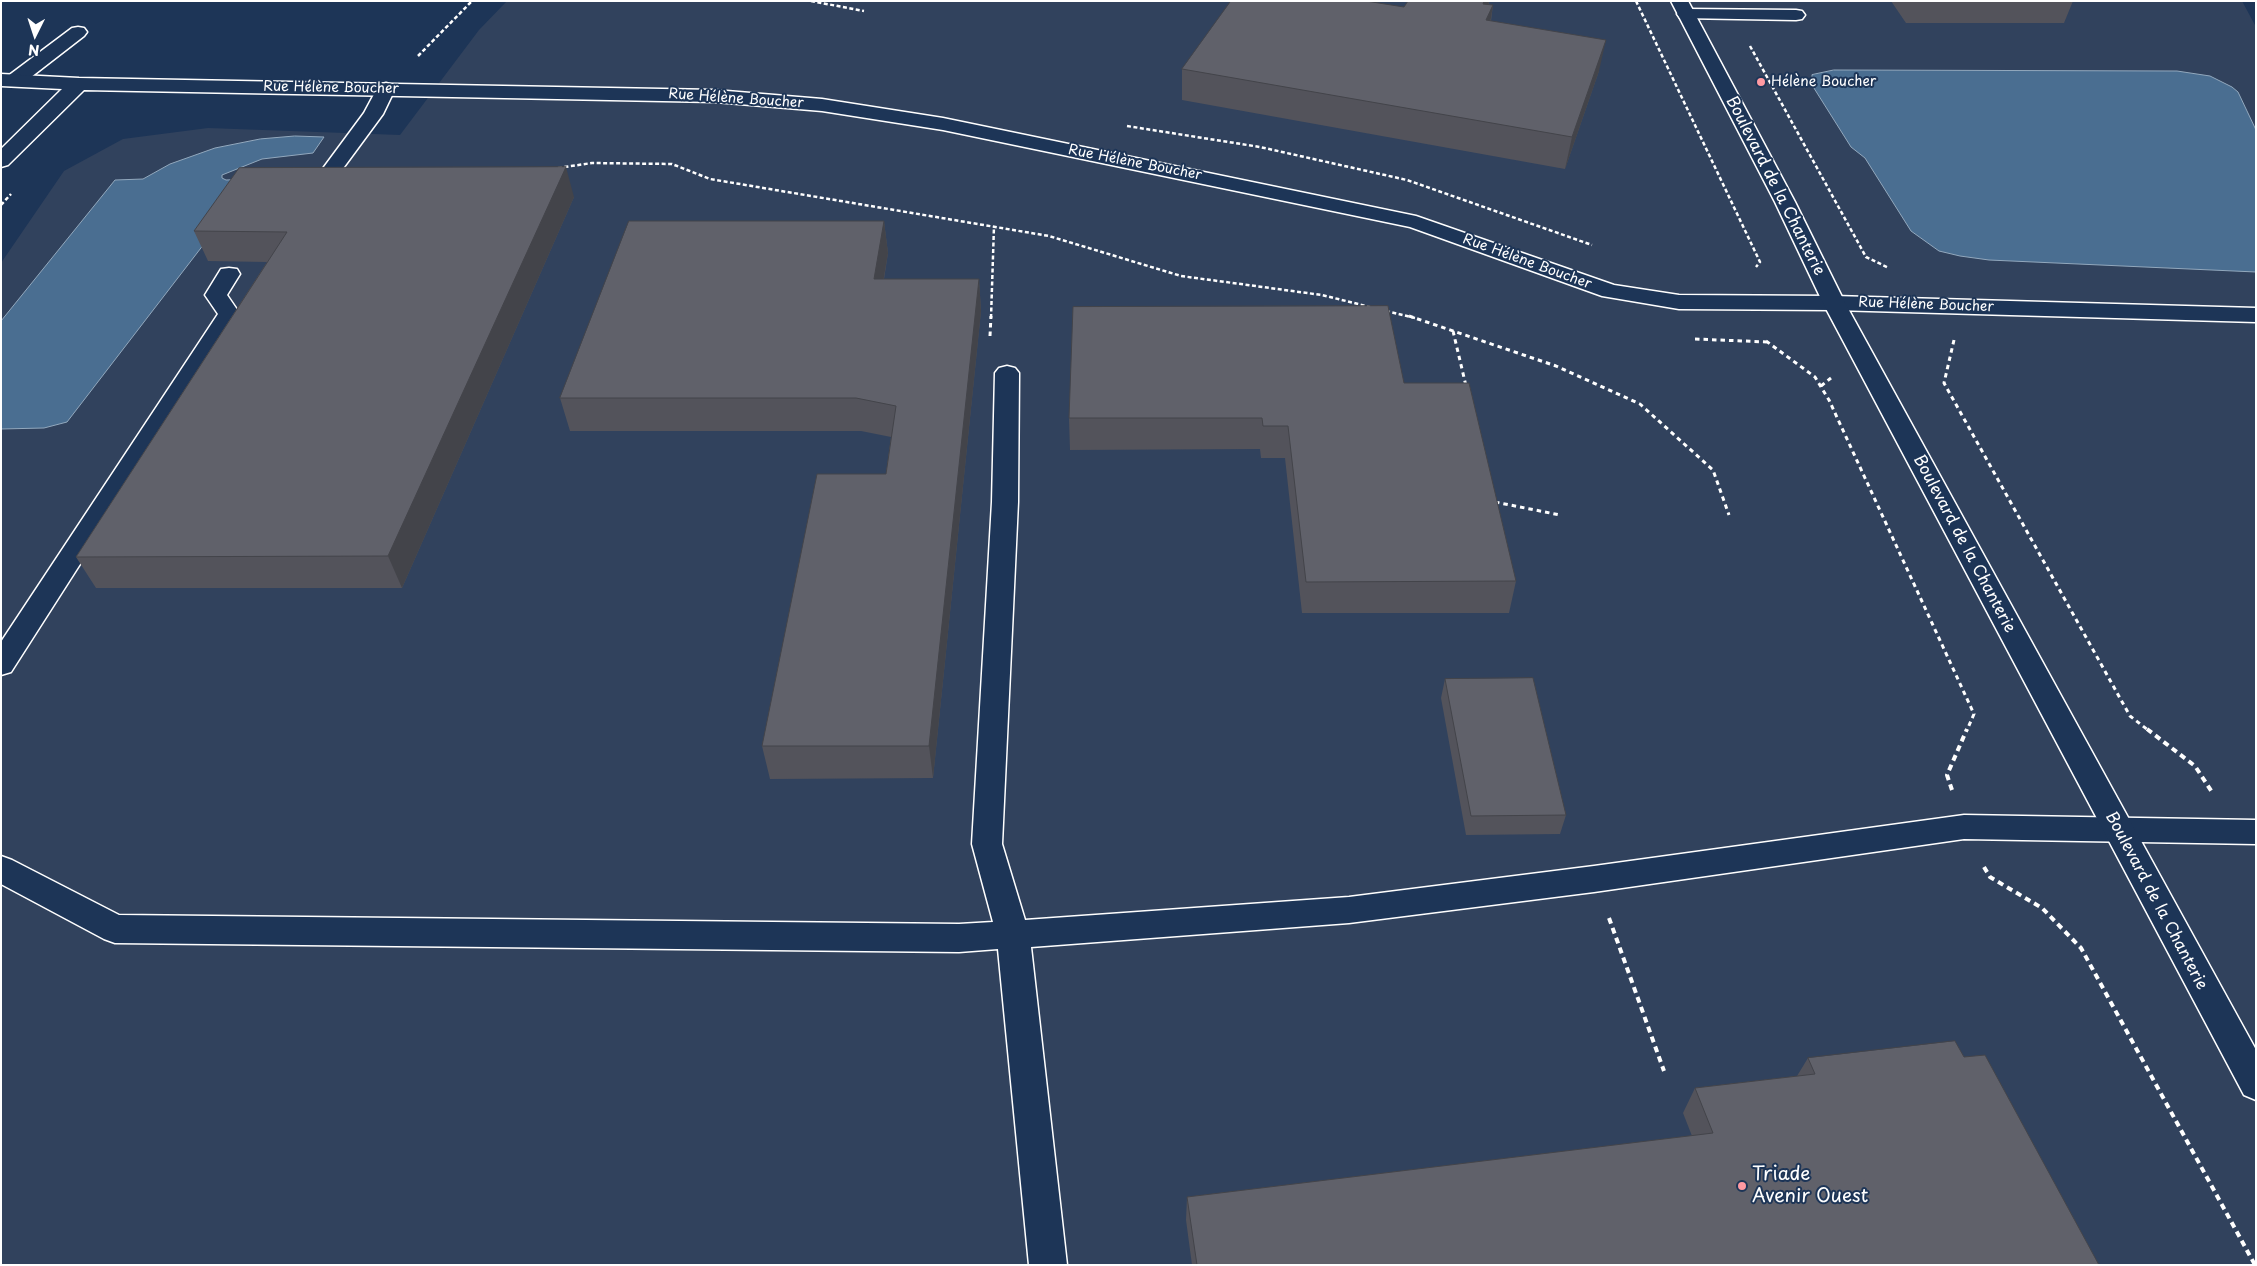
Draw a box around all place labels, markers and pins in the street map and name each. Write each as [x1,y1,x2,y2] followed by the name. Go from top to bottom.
[1771,74,1876,90] place label: Hélène Boucher
[1755,76,1767,88] marker: Hélène Boucher
[1752,1164,1868,1208] place label: Triade Avenir Ouest
[1736,1180,1748,1192] marker: Triade Avenir Ouest

